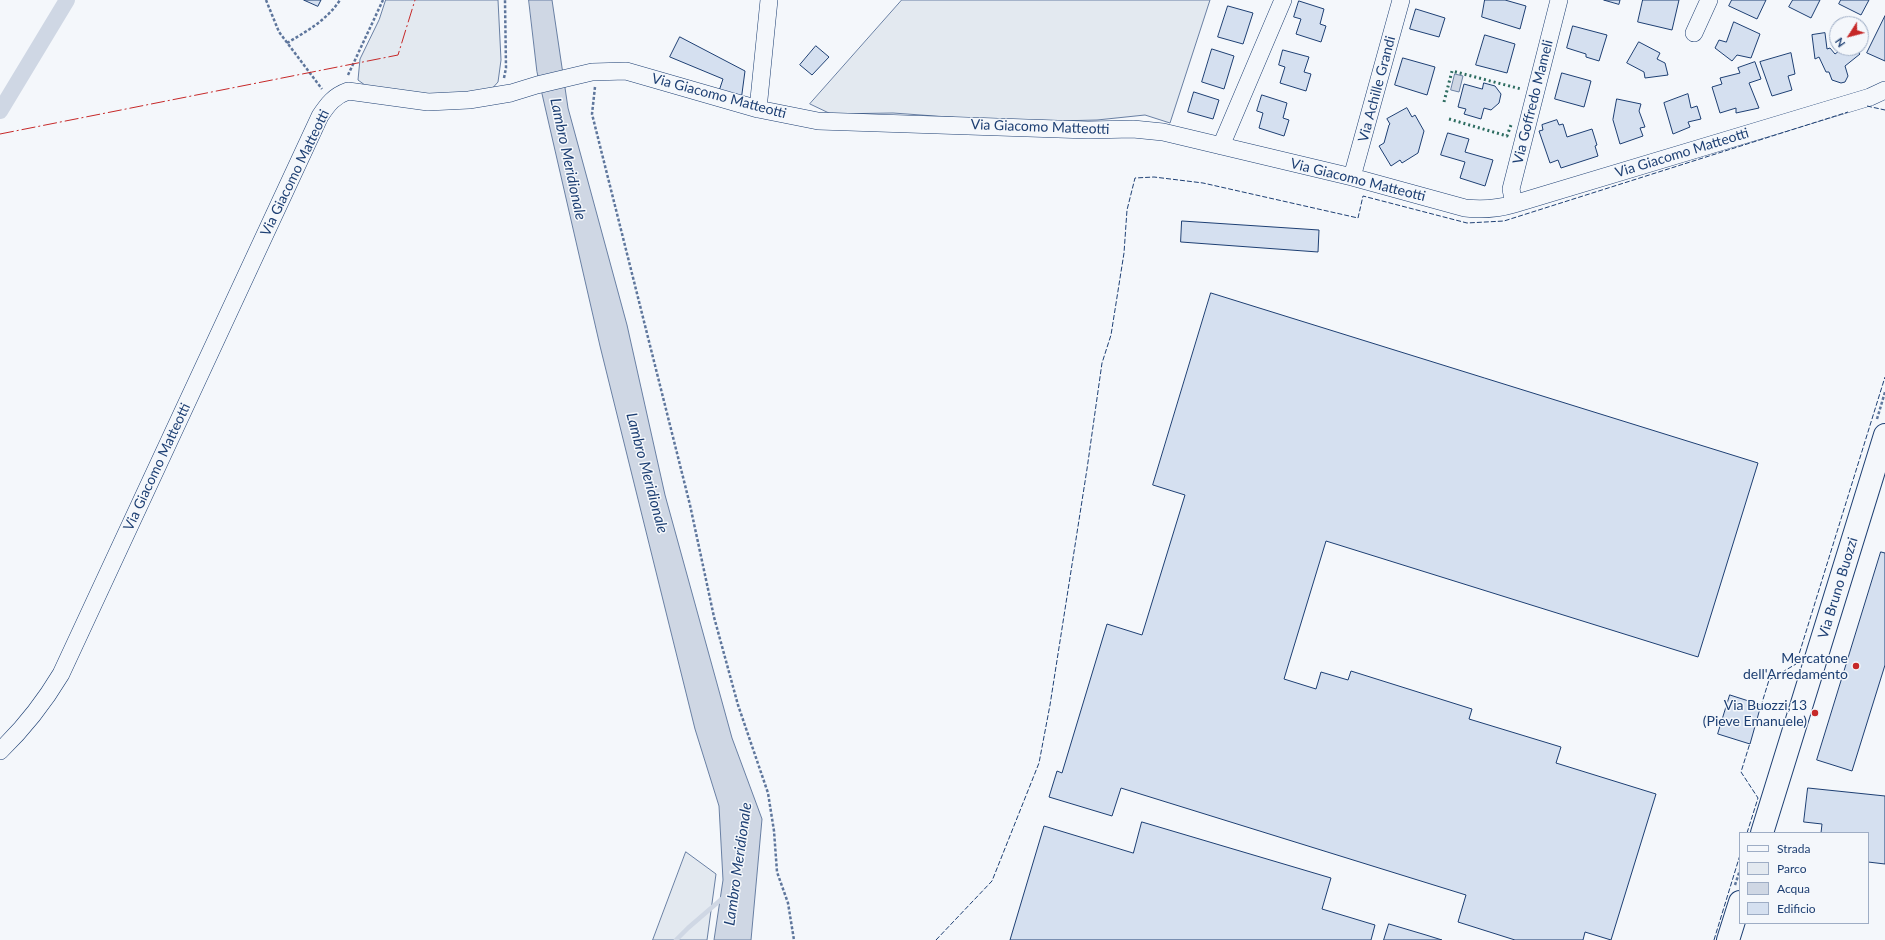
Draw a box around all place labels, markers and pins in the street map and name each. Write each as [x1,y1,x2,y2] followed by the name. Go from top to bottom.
[1743,650,1848,682] place label: Mercatone dell'Arredamento
[1851,661,1861,671] marker: Mercatone dell'Arredamento
[1703,697,1807,730] place label: Via Buozzi,13 (Pieve Emanuele)
[1810,708,1820,718] marker: Via Buozzi,13 (Pieve Emanuele)

